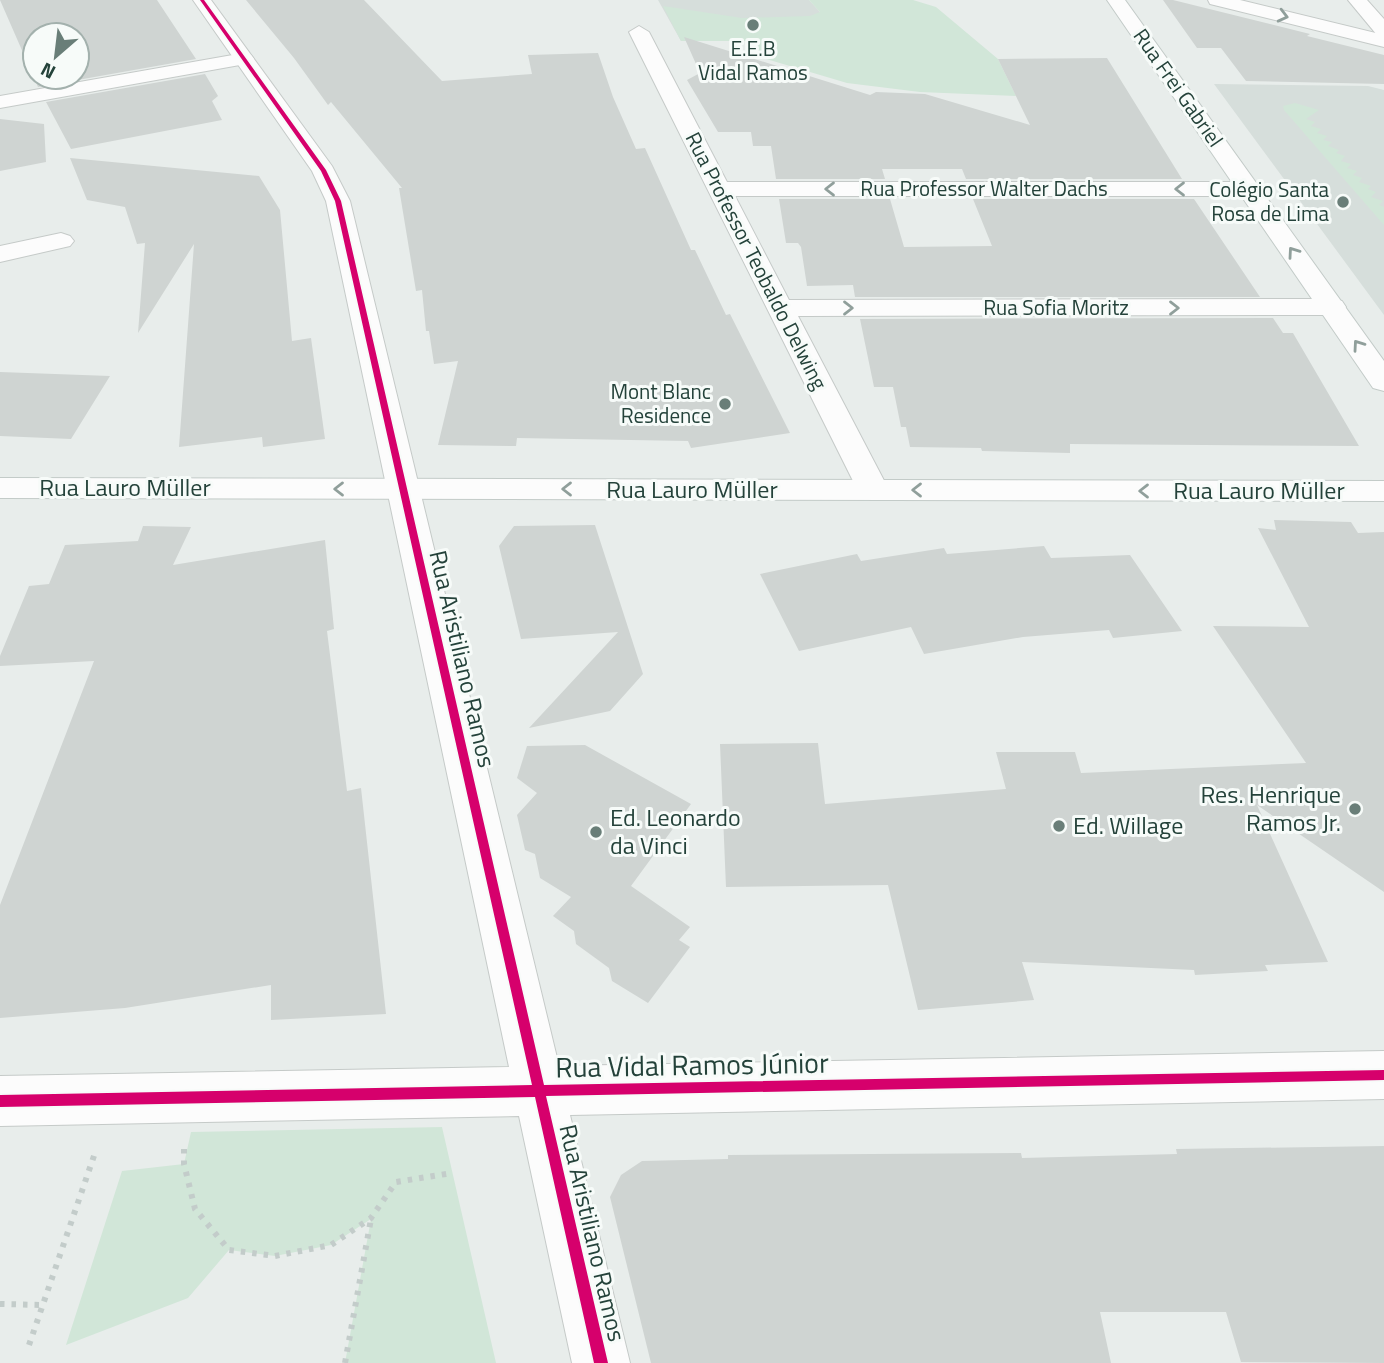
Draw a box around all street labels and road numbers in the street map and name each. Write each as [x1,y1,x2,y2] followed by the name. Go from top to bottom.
[1126,22,1232,153] street label: Rua Frei Gabriel
[678,126,836,395] street label: Rua Professor Teobaldo Delwing
[860,172,1108,204] street label: Rua Professor Walter Dachs
[983,291,1129,323] street label: Rua Sofia Moritz
[39,469,211,505] street label: Rua Lauro Müller
[606,471,778,507] street label: Rua Lauro Müller
[1173,472,1345,508] street label: Rua Lauro Müller
[420,547,505,771] street label: Rua Aristiliano Ramos
[555,1041,829,1088] street label: Rua Vidal Ramos Júnior
[550,1121,635,1345] street label: Rua Aristiliano Ramos

